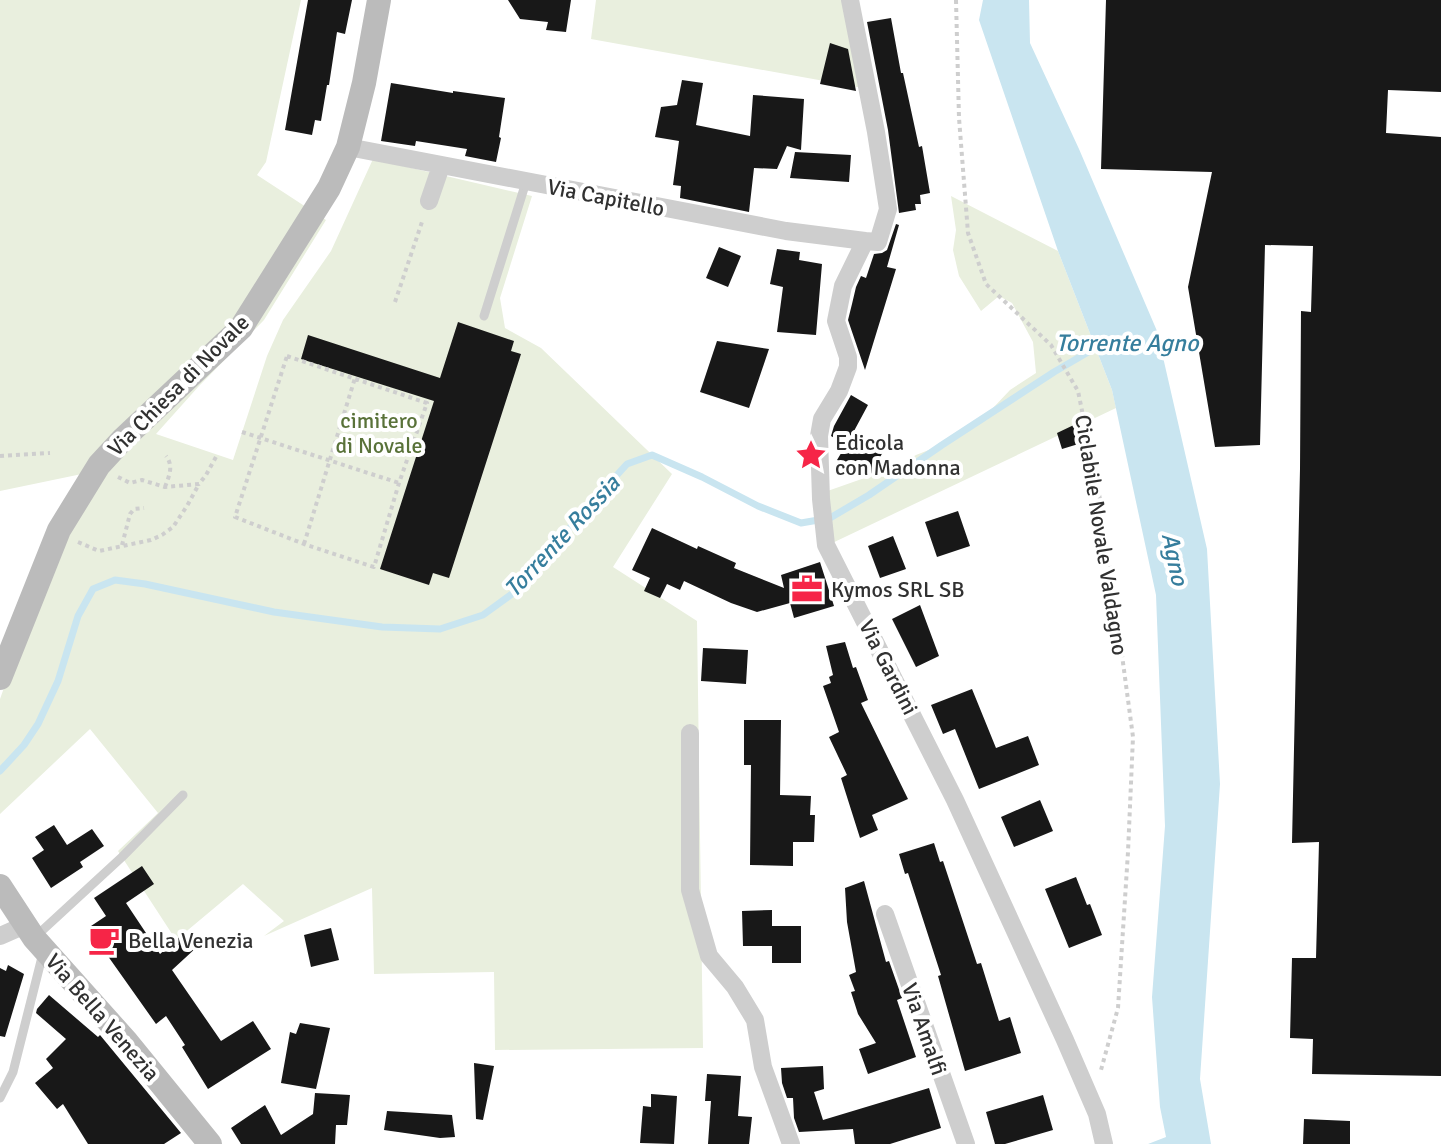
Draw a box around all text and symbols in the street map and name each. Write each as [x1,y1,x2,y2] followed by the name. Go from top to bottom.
[545,173,667,222] street label: Via Capitello
[102,309,255,462] street label: Via Chiesa di Novale
[1056,328,1200,358] water label: Torrente Agno
[336,407,422,459] park label: cimitero di Novale
[1069,413,1134,657] street label: Ciclabile Novale Valdagno
[835,429,961,481] place label: Edicola con Madonna
[794,438,828,472] place icon: Edicola con Madonna
[498,468,627,603] water label: Torrente Rossia
[1155,530,1195,589] water label: Agno
[790,572,824,606] office icon: Kymos SRL SB
[831,576,965,603] place label: Kymos SRL SB
[853,615,924,719] street label: Via Gardini
[87,923,121,957] cafe icon: Bella Venezia
[128,927,254,954] place label: Bella Venezia
[40,948,165,1087] street label: Via Bella Venezia
[896,979,953,1079] street label: Via Amalfi

